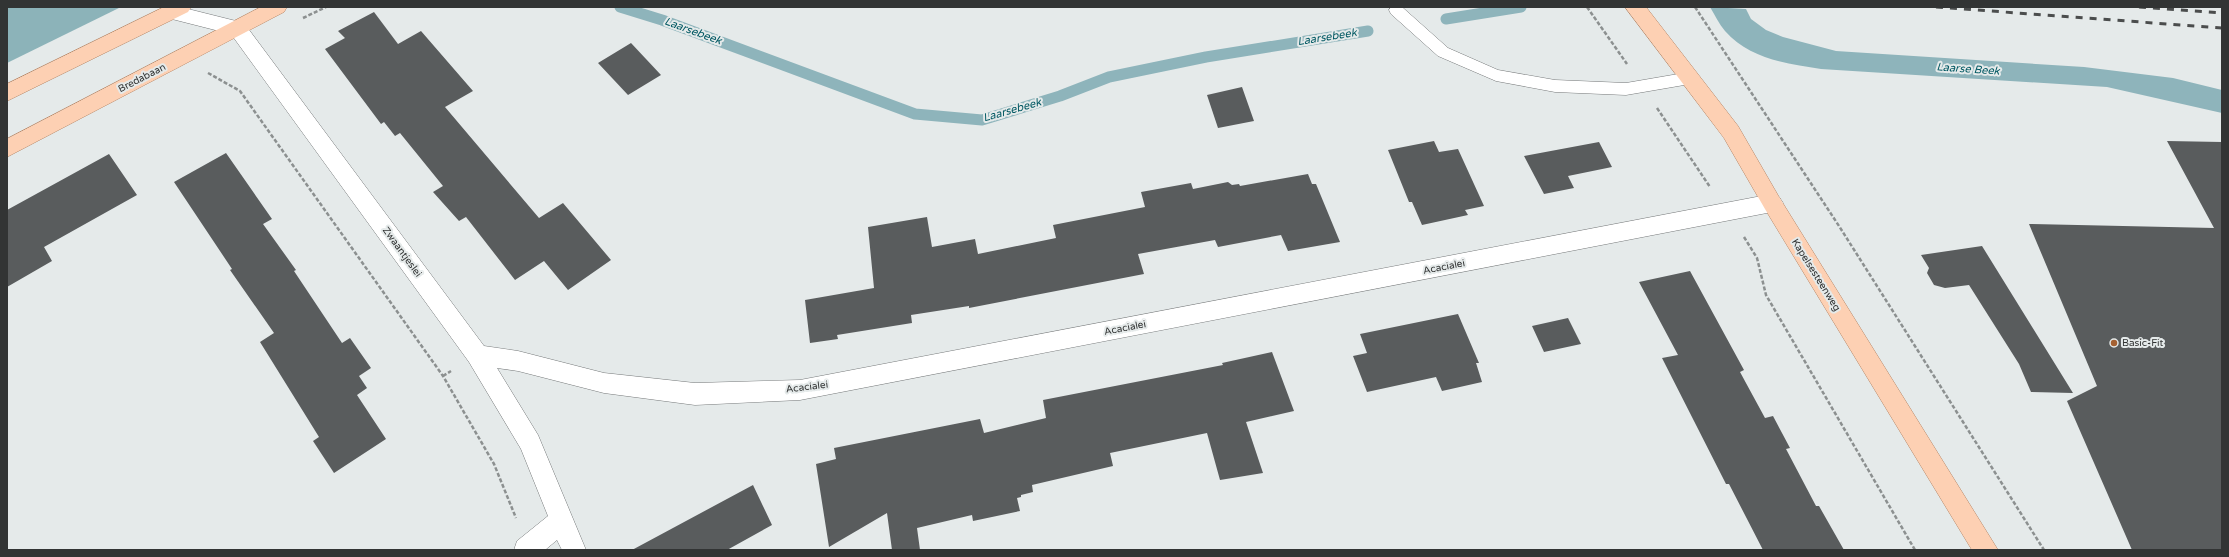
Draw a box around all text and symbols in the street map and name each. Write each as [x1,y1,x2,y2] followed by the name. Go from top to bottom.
[663,15,724,48] water label: Laarsebeek
[1296,26,1359,48] water label: Laarsebeek
[1936,60,2001,78] water label: Laarse Beek
[116,61,168,95] street label: Bredabaan
[981,95,1043,124] water label: Laarsebeek
[380,225,424,279] street label: Zwaantjeslei
[1789,237,1843,313] street label: Kapelsesteenweg
[1422,257,1466,277] street label: Acacialei
[1103,318,1147,338] street label: Acacialei
[2122,337,2164,349] place label: Basic-Fit
[2109,338,2119,348] marker: Basic-Fit
[785,378,829,396] street label: Acacialei

